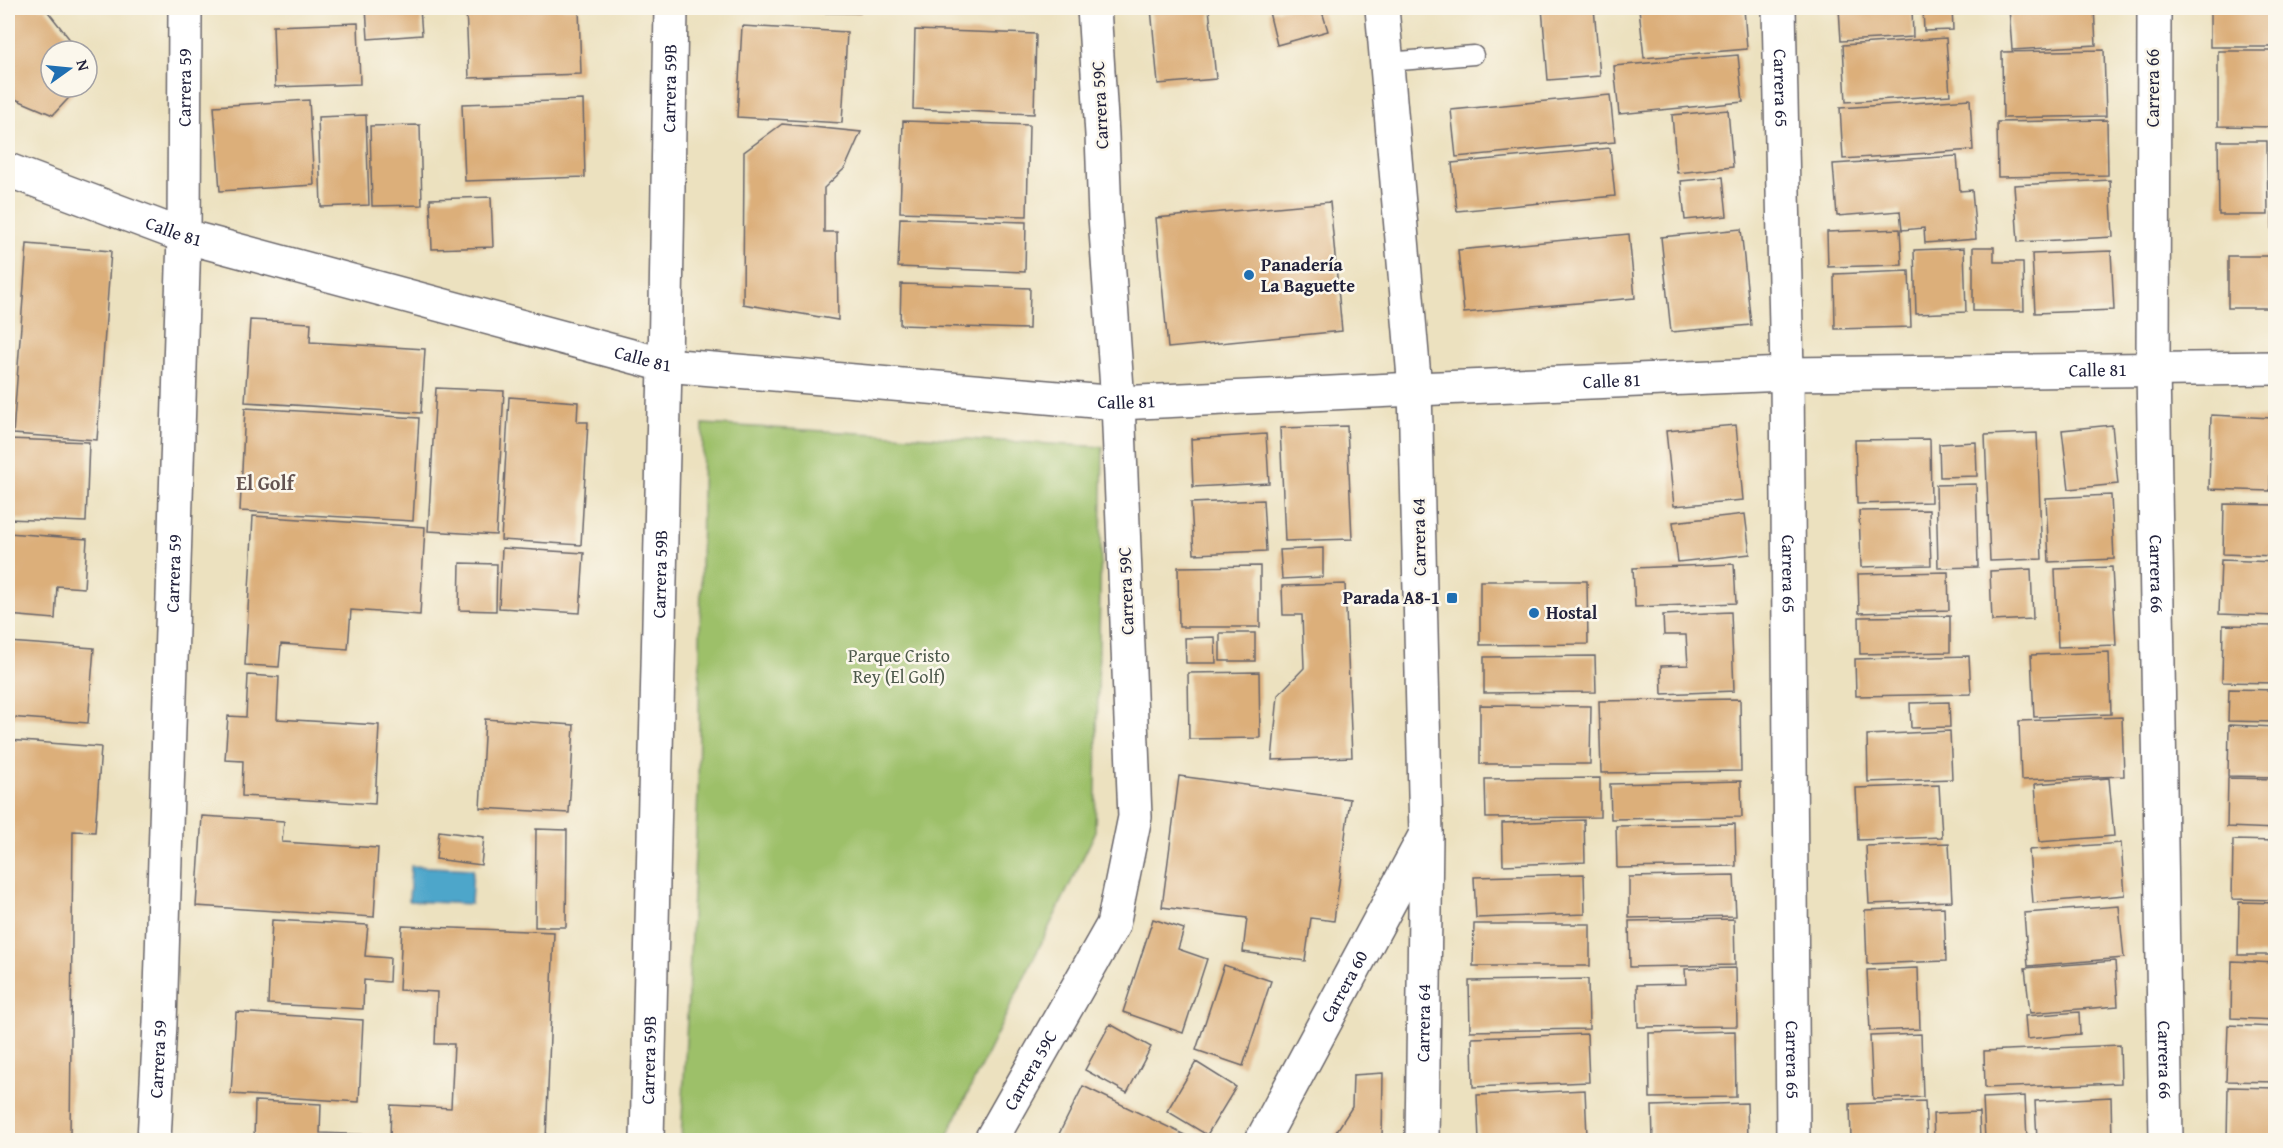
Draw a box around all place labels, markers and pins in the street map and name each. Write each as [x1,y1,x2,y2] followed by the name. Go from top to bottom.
[1261,251,1355,299] place label: Panadería La Baguette
[1242,268,1256,282] marker: Panadería La Baguette
[1343,584,1440,611] place label: Parada A8-1
[1445,591,1459,605] marker: Parada A8-1
[1546,599,1598,626] place label: Hostal
[1527,606,1541,620] marker: Hostal

